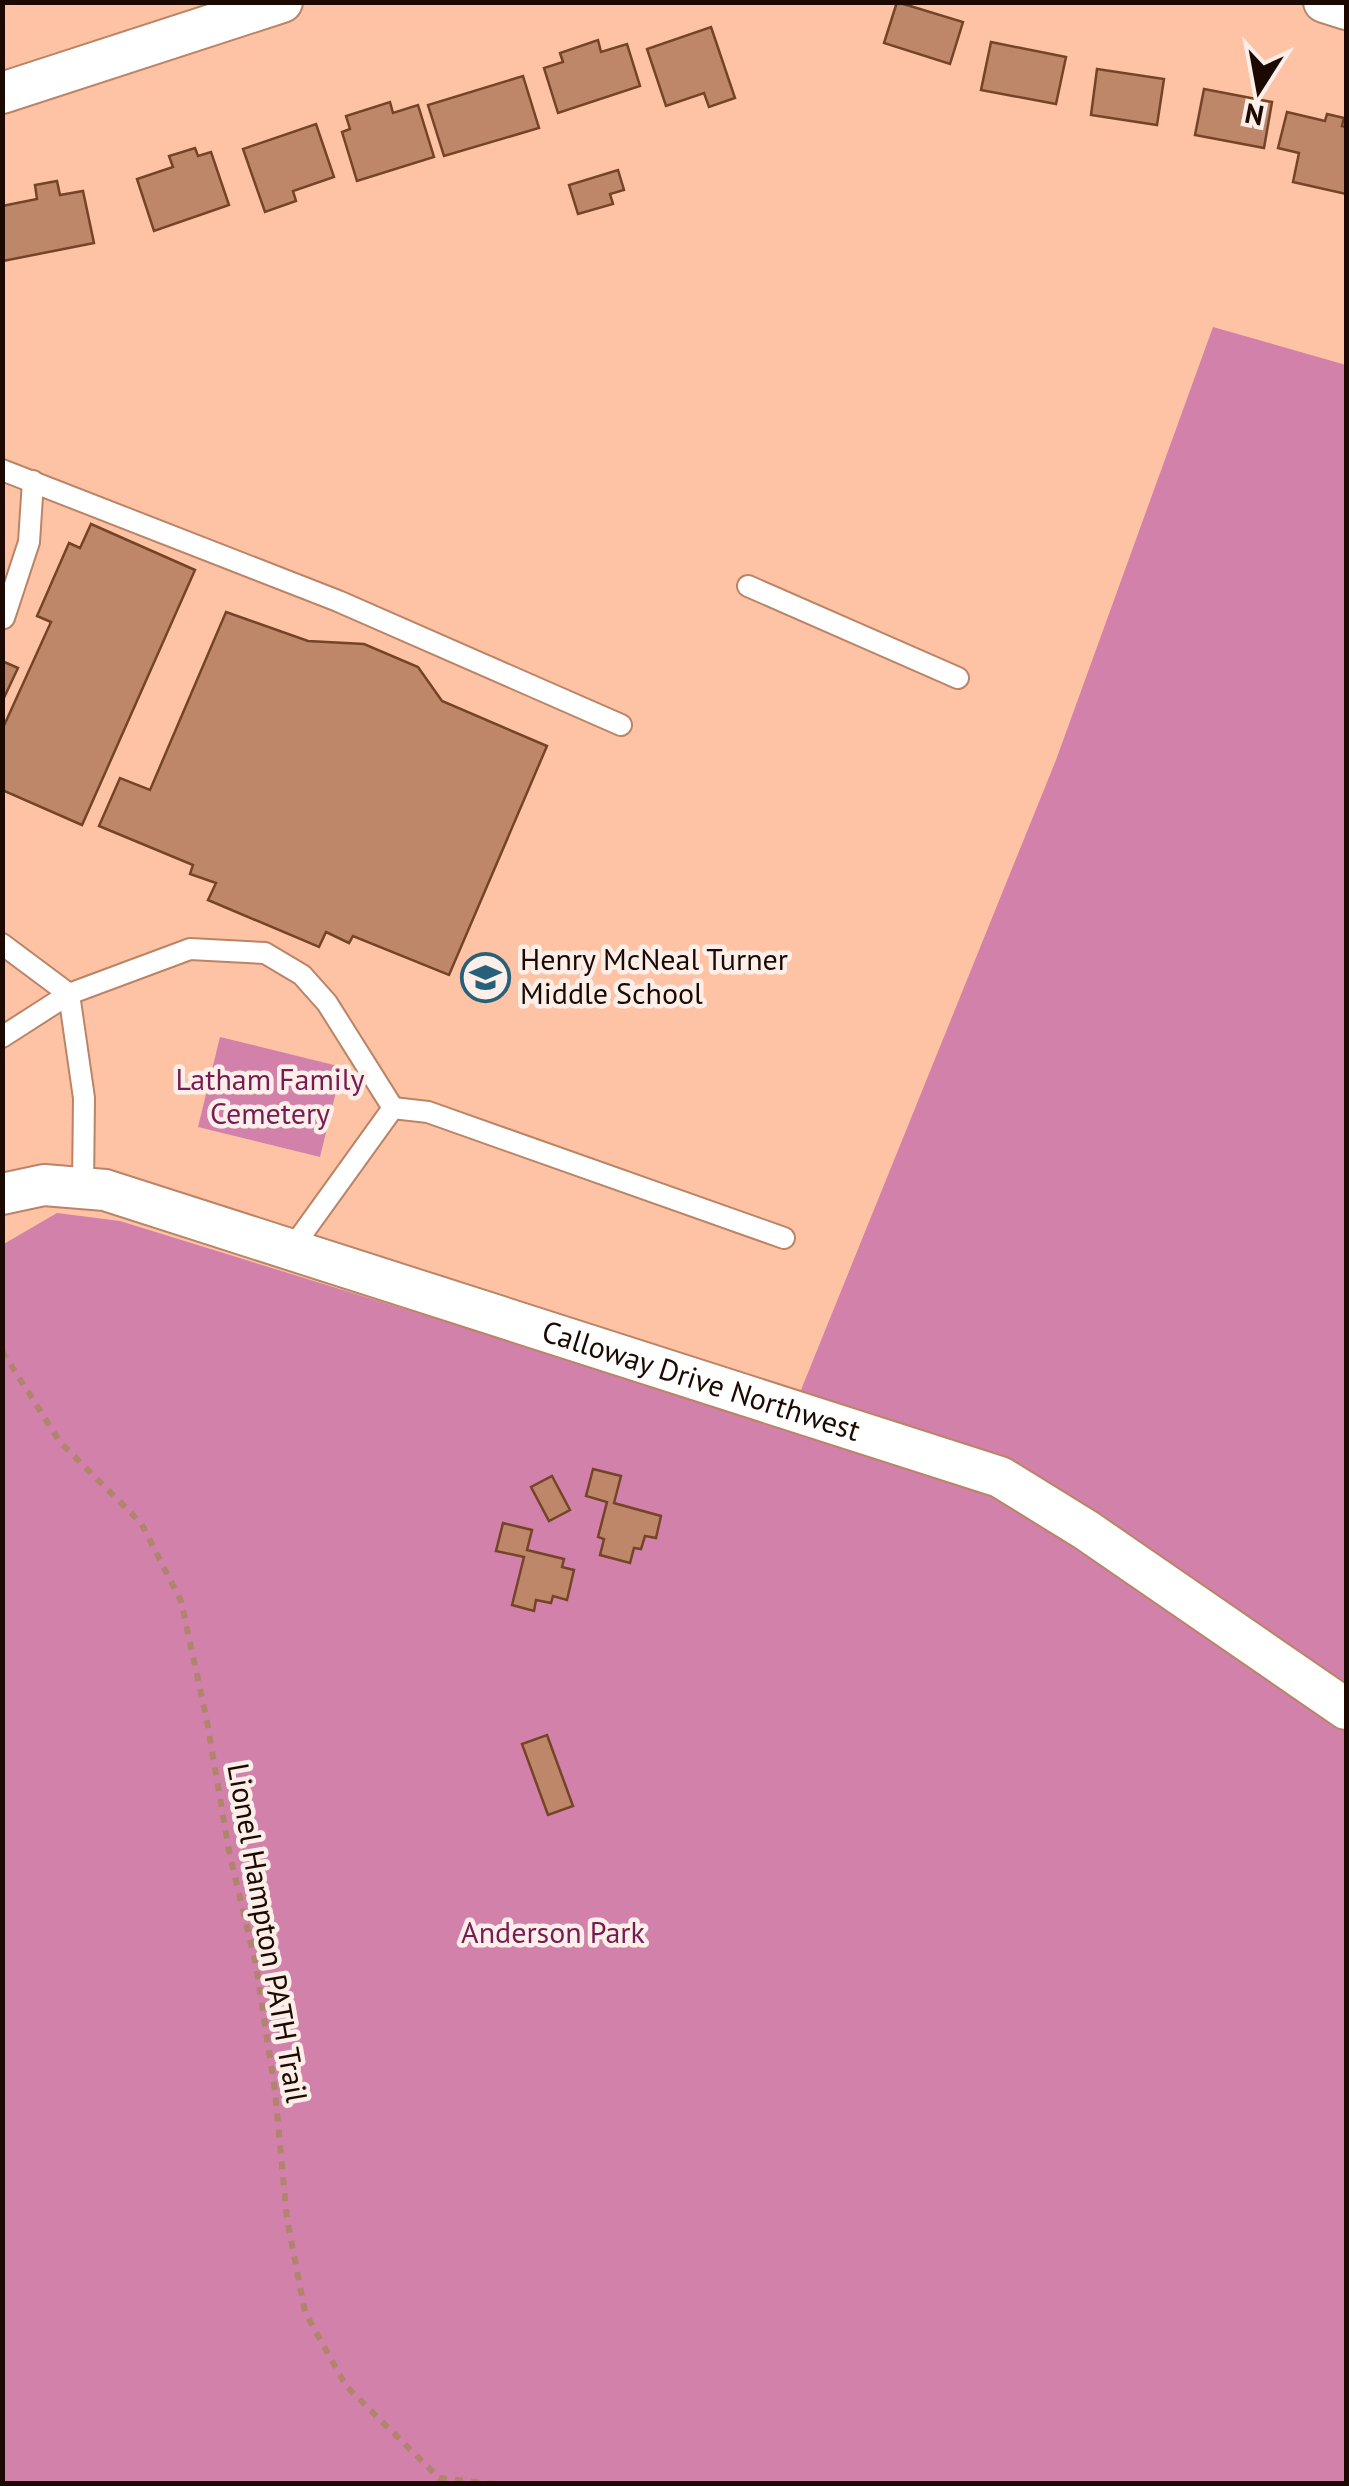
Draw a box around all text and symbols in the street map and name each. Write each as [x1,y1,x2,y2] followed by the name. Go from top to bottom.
[1209,40,1309,140] north arrow
[1242,95,1267,135] text: N
[520,939,788,1012] place label: Henry McNeal Turner Middle School
[459,951,511,1003] school or university icon: Henry McNeal Turner Middle School
[175,1059,365,1132] park label: Latham Family Cemetery
[538,1310,865,1449] street label: Calloway Drive Northwest
[219,1760,318,2106] street label: Lionel Hampton PATH Trail
[461,1912,646,1951] park label: Anderson Park

